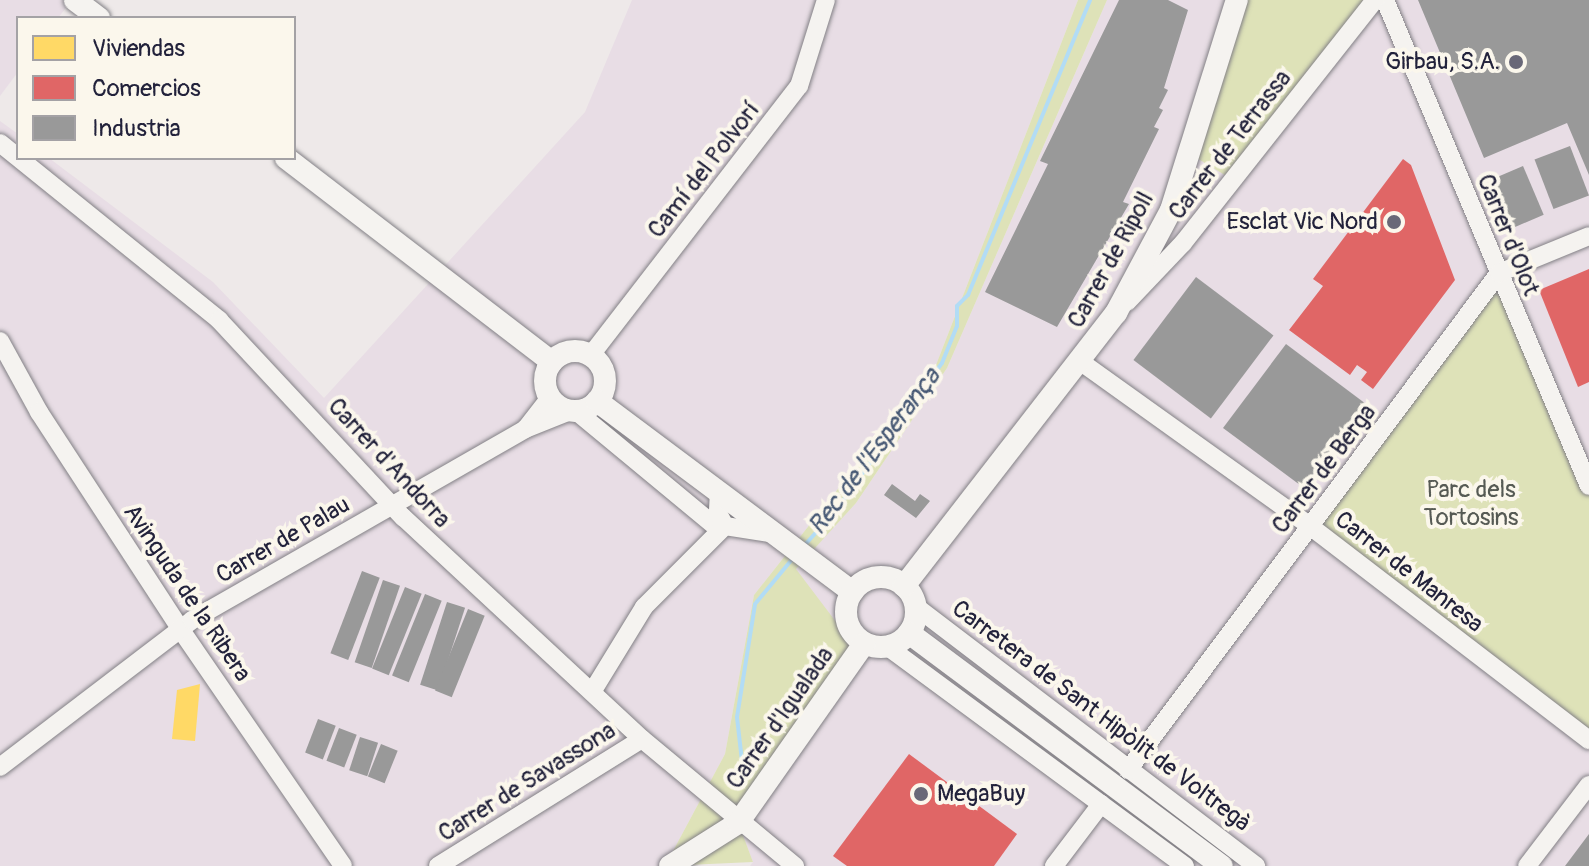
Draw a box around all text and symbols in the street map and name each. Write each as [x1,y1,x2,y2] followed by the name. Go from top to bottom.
[16,16,296,160] legend
[92,34,185,63] text: Viviendas
[1385,48,1500,76] place label: Girbau, S.A.
[1507,53,1525,71] marker: Girbau, S.A.
[1163,64,1297,226] street label: Carrer de Terrassa
[92,74,201,103] text: Comercios
[642,96,766,244] street label: Camí del Polvorí
[92,114,181,143] text: Industria
[1471,170,1545,300] street label: Carrer d'Olot
[1062,187,1160,333] street label: Carrer de Ripoll
[1227,208,1378,236] place label: Esclat Vic Nord
[1385,213,1403,231] marker: Esclat Vic Nord
[802,363,948,541] water label: Rec de l'Esperança
[322,392,456,534] street label: Carrer d'Andorra
[1266,399,1382,539] street label: Carrer de Berga
[1424,476,1518,532] park label: Parc dels Tortosins
[211,490,355,590] street label: Carrer de Palau
[117,499,257,687] street label: Avinguda de la Ribera
[1329,505,1489,639] street label: Carrer de Manresa
[946,594,1256,838] street label: Carretera de Sant Hipòlit de Voltregà
[720,642,840,794] street label: Carrer d'Igualada
[433,716,621,848] street label: Carrer de Savassona
[937,780,1025,808] place label: MegaBuy
[912,785,930,803] marker: MegaBuy

